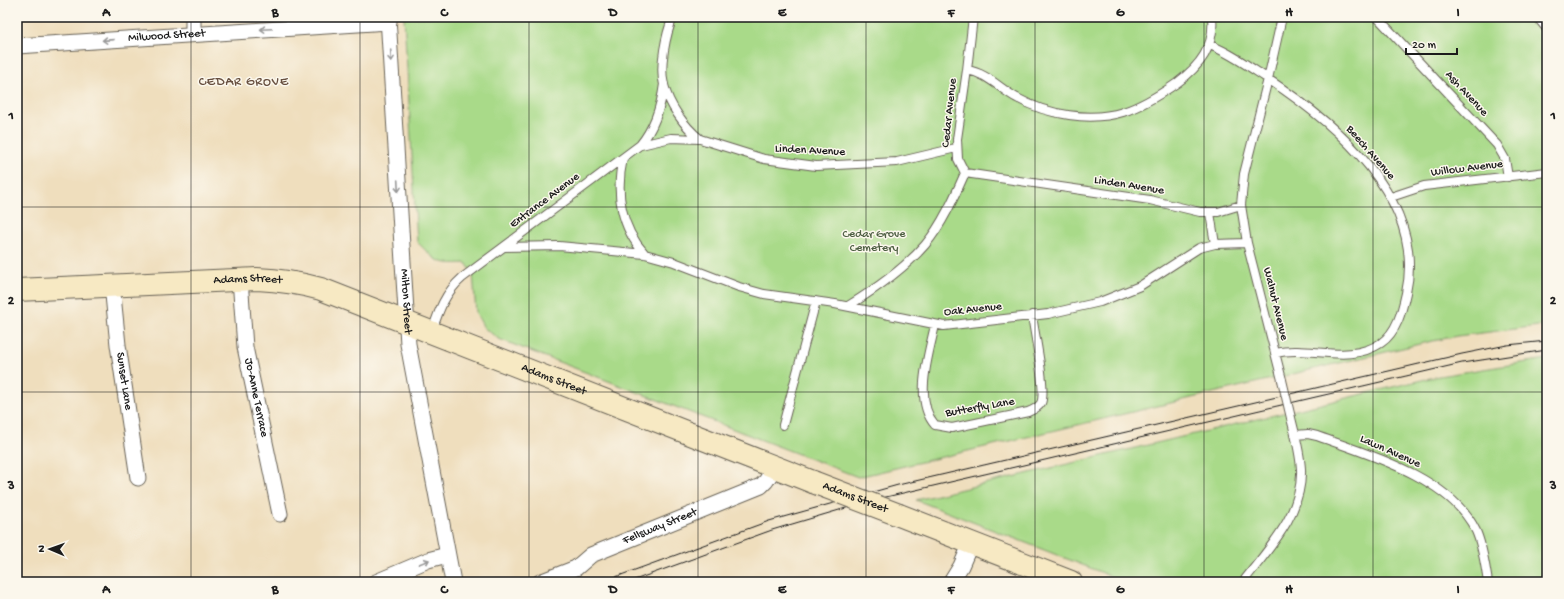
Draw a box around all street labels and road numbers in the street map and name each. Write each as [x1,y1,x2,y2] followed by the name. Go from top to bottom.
[128,27,207,46] street label: Milwood Street
[1441,68,1491,120] street label: Ash Avenue
[939,77,961,148] street label: Cedar Avenue
[1342,122,1398,184] street label: Beech Avenue
[774,142,846,160] street label: Linden Avenue
[1430,158,1505,180] street label: Willow Avenue
[507,170,583,232] street label: Entrance Avenue
[1093,174,1166,199] street label: Linden Avenue
[1259,266,1291,343] street label: Walnut Avenue
[396,268,414,336] street label: Milton Street
[213,272,284,288] street label: Adams Street
[943,300,1003,320] street label: Oak Avenue
[112,351,135,412] street label: Sunset Lane
[241,357,271,439] street label: Jo-Anne Terrace
[519,361,589,400] street label: Adams Street
[943,395,1016,421] street label: Butterfly Lane
[1357,432,1423,472] street label: Lawn Avenue
[820,479,891,517] street label: Adams Street
[620,505,700,549] street label: Fellsway Street

